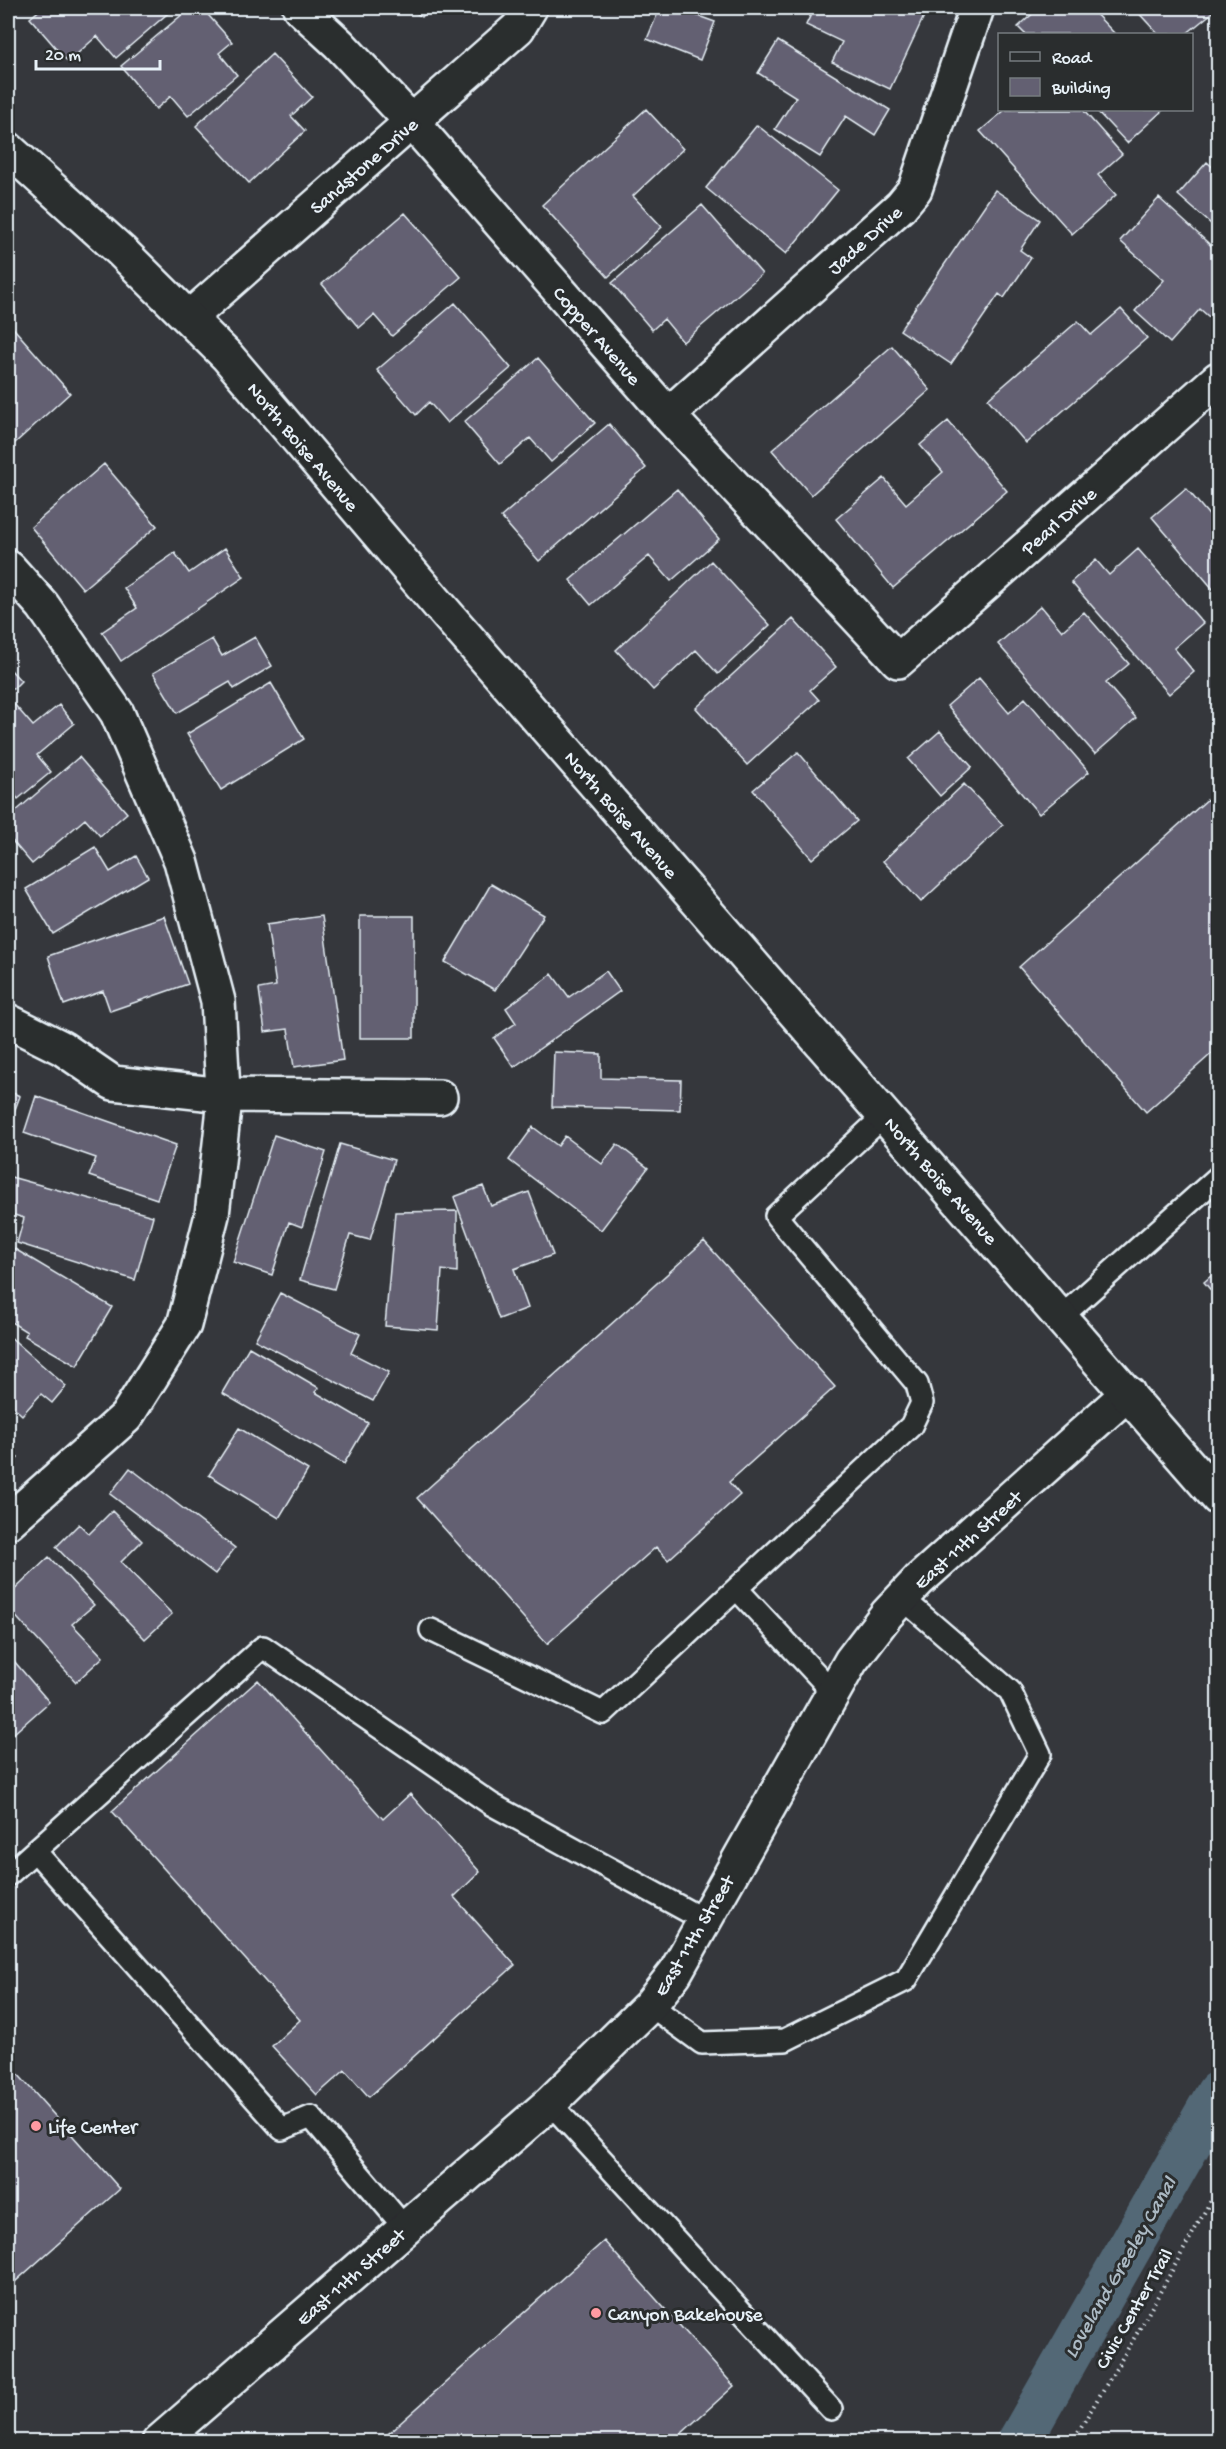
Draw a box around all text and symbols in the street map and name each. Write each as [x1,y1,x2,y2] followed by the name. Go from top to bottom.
[36,33,160,71] scale bar
[998,33,1193,111] legend
[45,46,81,67] text: 20 m
[1052,49,1093,70] text: Road
[1051,79,1111,100] text: Building
[307,114,425,221] street label: Sandstone Drive
[824,202,909,281] street label: Jade Drive
[546,283,645,392] street label: Copper Avenue
[241,379,363,518] street label: North Boise Avenue
[1017,483,1103,562] street label: Pearl Drive
[558,748,682,885] street label: North Boise Avenue
[878,1114,1002,1251] street label: North Boise Avenue
[911,1486,1029,1596] street label: East 11th Street
[651,1871,742,2001] street label: East 11th Street
[48,2118,139,2141] place label: Life Center
[29,2119,43,2133] marker: Life Center
[1060,2173,1185,2364] water label: Loveland Greeley Canal
[293,2224,413,2332] street label: East 11th Street
[1092,2245,1180,2374] street label: Civic Center Trail
[608,2305,763,2328] place label: Canyon Bakehouse
[589,2306,603,2320] marker: Canyon Bakehouse

